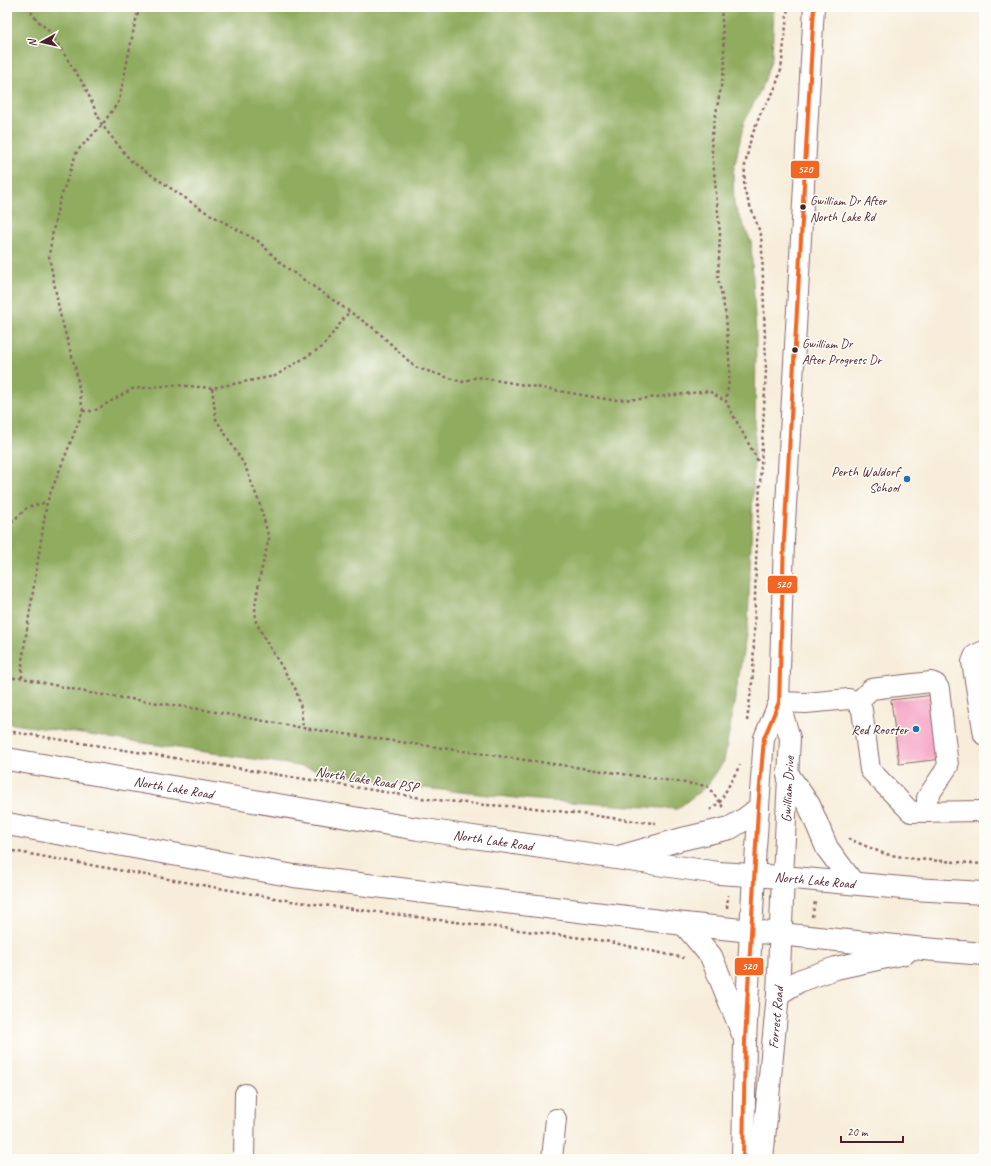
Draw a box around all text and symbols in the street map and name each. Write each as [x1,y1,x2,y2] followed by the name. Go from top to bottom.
[22,22,62,62] north arrow
[24,37,40,48] text: N
[790,160,820,179] line badge: 520
[798,162,813,176] text: 520
[810,193,888,225] place label: Gwilliam Dr After North Lake Rd
[798,202,808,212] marker: Gwilliam Dr After North Lake Rd
[802,336,883,368] place label: Gwilliam Dr After Progress Dr
[790,345,800,355] marker: Gwilliam Dr After Progress Dr
[831,463,902,496] place label: Perth Waldorf School
[902,474,912,484] marker: Perth Waldorf School
[767,575,798,594] line badge: 520
[776,577,791,591] text: 520
[851,721,910,738] place label: Red Rooster
[911,724,921,734] marker: Red Rooster
[778,754,798,823] street label: Gwilliam Drive
[315,763,422,796] street label: North Lake Road PSP
[132,773,217,803] street label: North Lake Road
[452,826,537,855] street label: North Lake Road
[774,868,858,893] street label: North Lake Road
[734,957,764,976] line badge: 520
[742,959,757,973] text: 520
[765,984,787,1050] street label: Forrest Road
[841,1118,903,1144] scale bar
[847,1124,869,1140] text: 20 m

